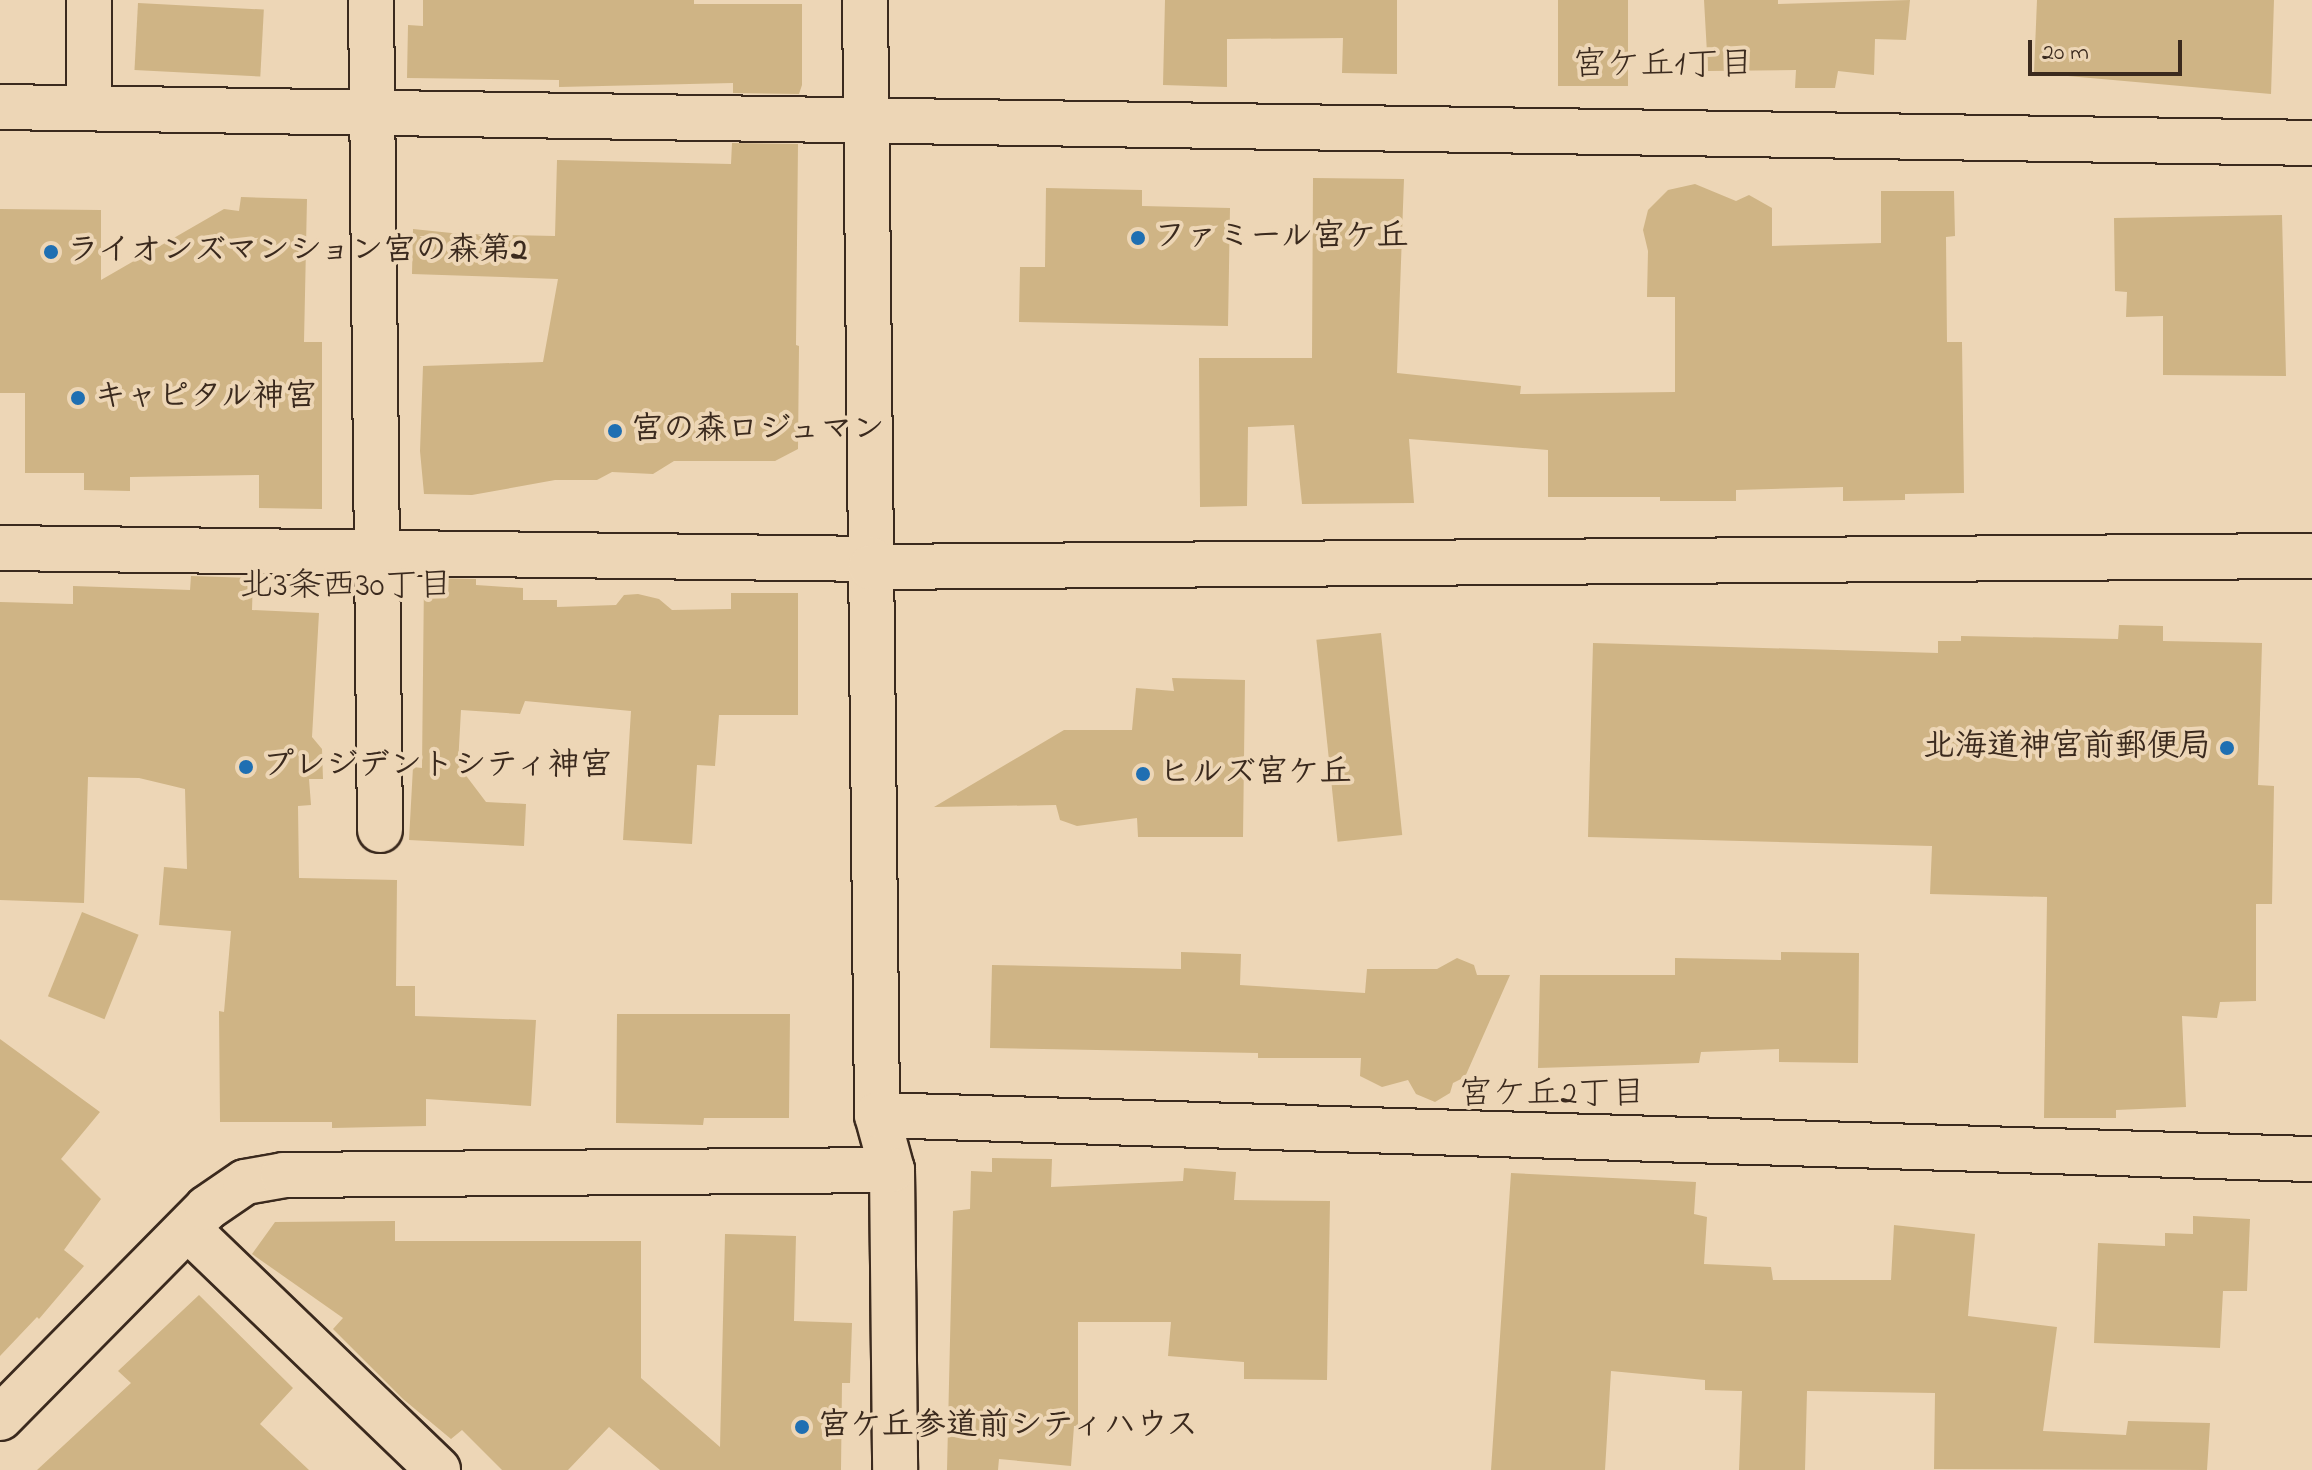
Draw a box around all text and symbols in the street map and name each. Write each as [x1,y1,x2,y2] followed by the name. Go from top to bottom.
[2032,24,2186,74] scale bar
[2042,36,2089,71] text: 20 m
[1573,47,1753,87] district label: 宮ケ丘1丁目
[1154,219,1410,257] place label: ファミール宮ケ丘
[1129,229,1147,247] marker: ファミール宮ケ丘
[67,233,531,271] place label: ライオンズマンション宮の森第2
[42,243,60,261] marker: ライオンズマンション宮の森第2
[94,379,318,417] place label: キャピタル神宮
[69,389,87,407] marker: キャピタル神宮
[631,412,887,450] place label: 宮の森ロジュマン
[606,422,624,440] marker: 宮の森ロジュマン
[240,568,452,608] district label: 北3条西30丁目
[1923,729,2211,767] place label: 北海道神宮前郵便局
[2218,739,2236,757] marker: 北海道神宮前郵便局
[262,748,614,786] place label: プレジデントシティ神宮
[1159,755,1351,793] place label: ヒルズ宮ケ丘
[237,758,255,776] marker: プレジデントシティ神宮
[1134,765,1152,783] marker: ヒルズ宮ケ丘
[1459,1076,1645,1116] district label: 宮ケ丘2丁目
[818,1408,1202,1446] place label: 宮ケ丘参道前シティハウス
[793,1418,811,1436] marker: 宮ケ丘参道前シティハウス

